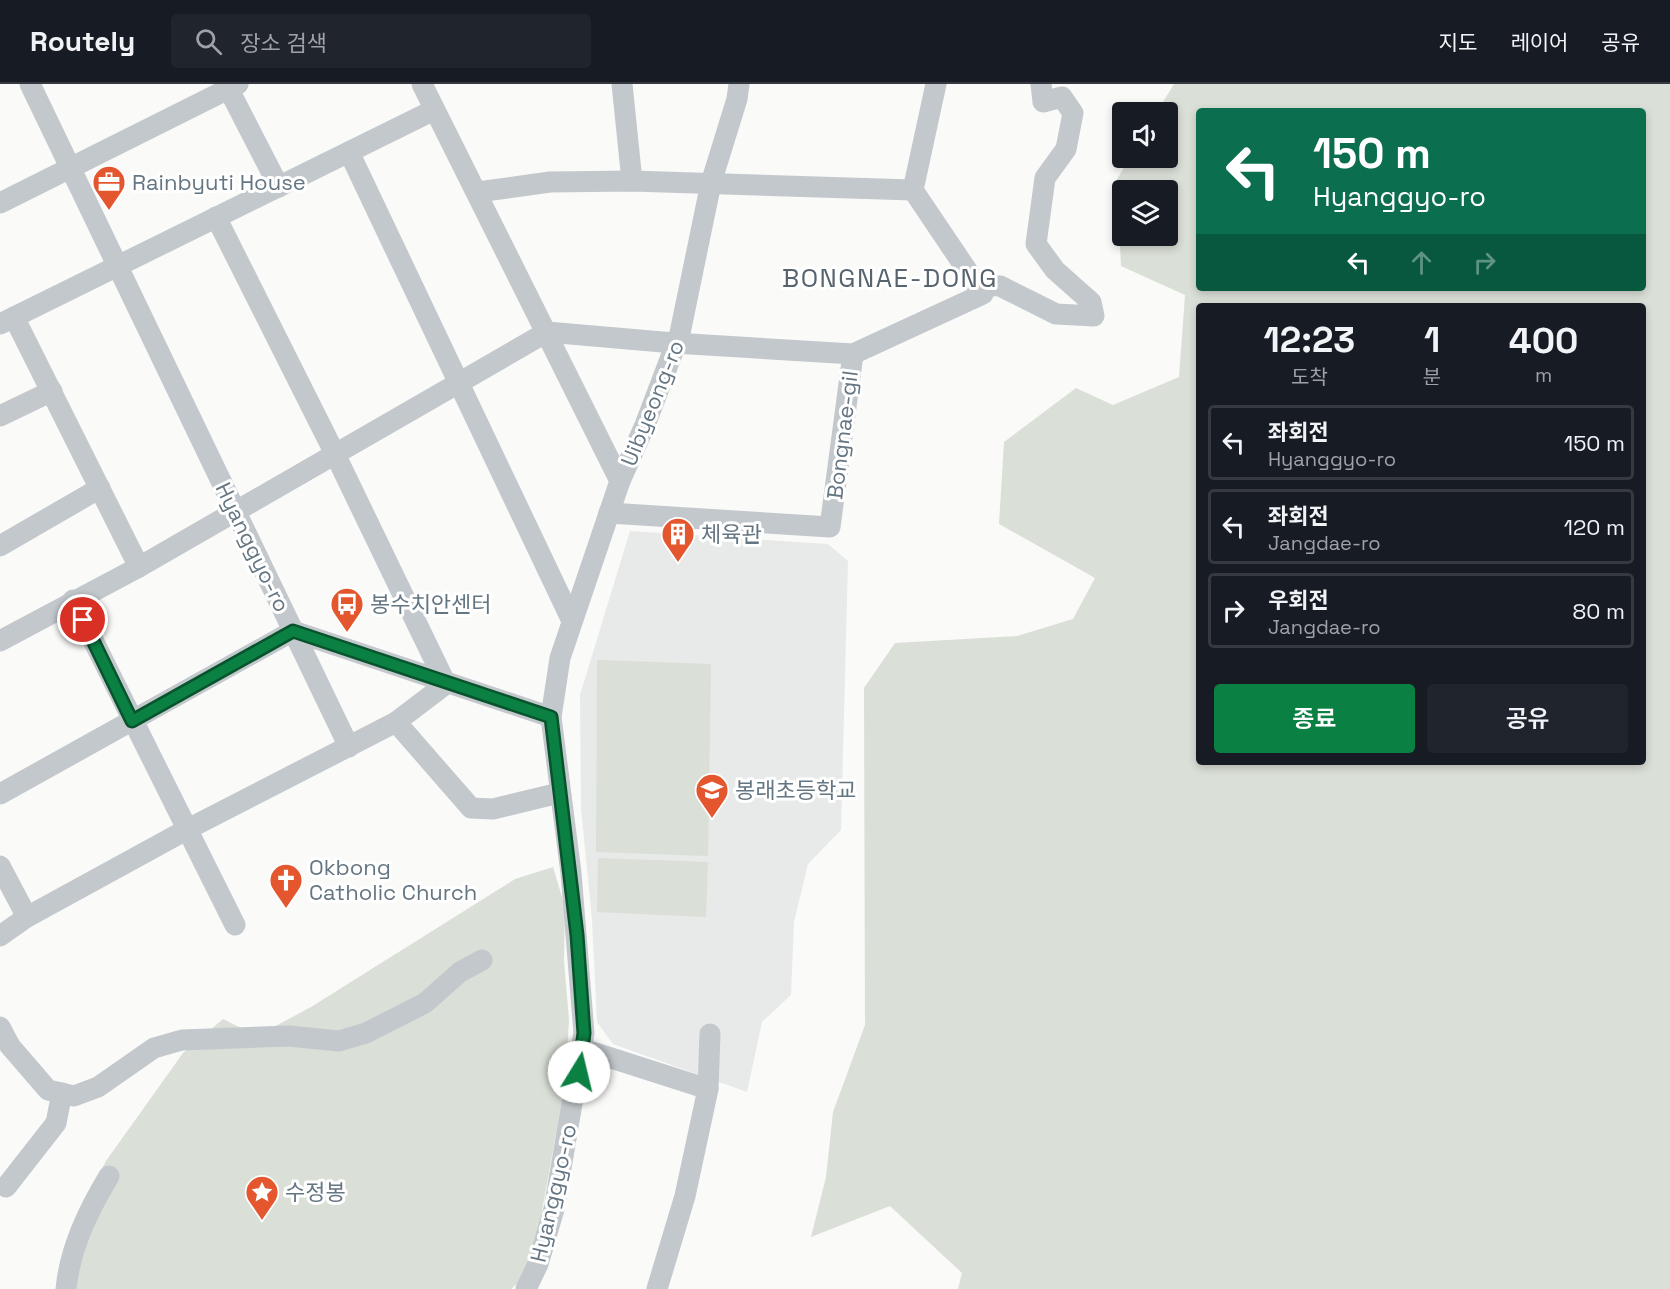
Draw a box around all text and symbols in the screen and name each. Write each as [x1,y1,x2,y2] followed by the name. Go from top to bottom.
[171,14,591,68] search box
[30,23,135,59] text: Routely
[192,25,225,58] icon: search
[240,29,327,57] text: 장소 검색
[1439,29,1477,56] text: 지도
[1510,29,1568,56] text: 레이어
[1601,29,1640,56] text: 공유
[1112,102,1178,246] map controls
[1112,102,1178,168] button: sound
[1313,127,1431,180] text: 150 m
[1214,132,1292,210] icon: left
[91,164,127,211] office icon: Rainbyuti House
[132,168,306,196] place label: Rainbyuti House
[1313,179,1486,214] text: Hyanggyo-ro
[1112,180,1178,246] button: layers
[1342,246,1375,279] icon: left
[1405,246,1438,279] icon: ahead
[1468,246,1501,279] icon: right
[782,261,998,295] district label: BONGNAE-DONG
[1264,317,1355,363] text: 12:23
[1424,317,1440,363] text: 1
[1509,318,1578,364] text: 400
[614,336,690,470] street label: Uibyeong-ro
[1535,362,1552,388] text: m
[1291,364,1328,390] text: 도착
[1423,364,1441,390] text: 분
[820,369,864,501] street label: Bongnae-gil
[1268,418,1329,446] text: 좌회전
[1217,426,1250,459] icon: left
[1564,429,1625,457] text: 150 m
[1268,446,1396,472] text: Hyanggyo-ro
[210,478,296,616] street label: Hyanggyo-ro
[1268,502,1329,530] text: 좌회전
[1217,510,1250,543] icon: left
[1564,513,1625,541] text: 120 m
[660,516,696,563] building icon: 체육관
[701,520,762,548] place label: 체육관
[1268,530,1381,556] text: Jangdae-ro
[329,586,365,633] bus stop icon: 봉수치안센터
[1268,586,1329,614] text: 우회전
[370,590,491,618] place label: 봉수치안센터
[57,594,108,645] pin
[1217,594,1250,627] icon: right
[1573,597,1625,625] text: 80 m
[66,603,99,636] icon: arrive
[1268,614,1381,640] text: Jangdae-ro
[1214,684,1415,753] button: 종료
[1427,684,1628,753] button: 공유
[694,772,730,819] school or university icon: 봉래초등학교
[735,776,856,804] place label: 봉래초등학교
[309,853,477,906] place label: Okbong Catholic Church
[268,862,304,909] church icon: Okbong Catholic Church
[547,1040,611,1104] position arrow
[524,1121,582,1265] street label: Hyanggyo-ro
[244,1174,280,1221] place icon: 수정봉
[285,1178,346,1206] place label: 수정봉

